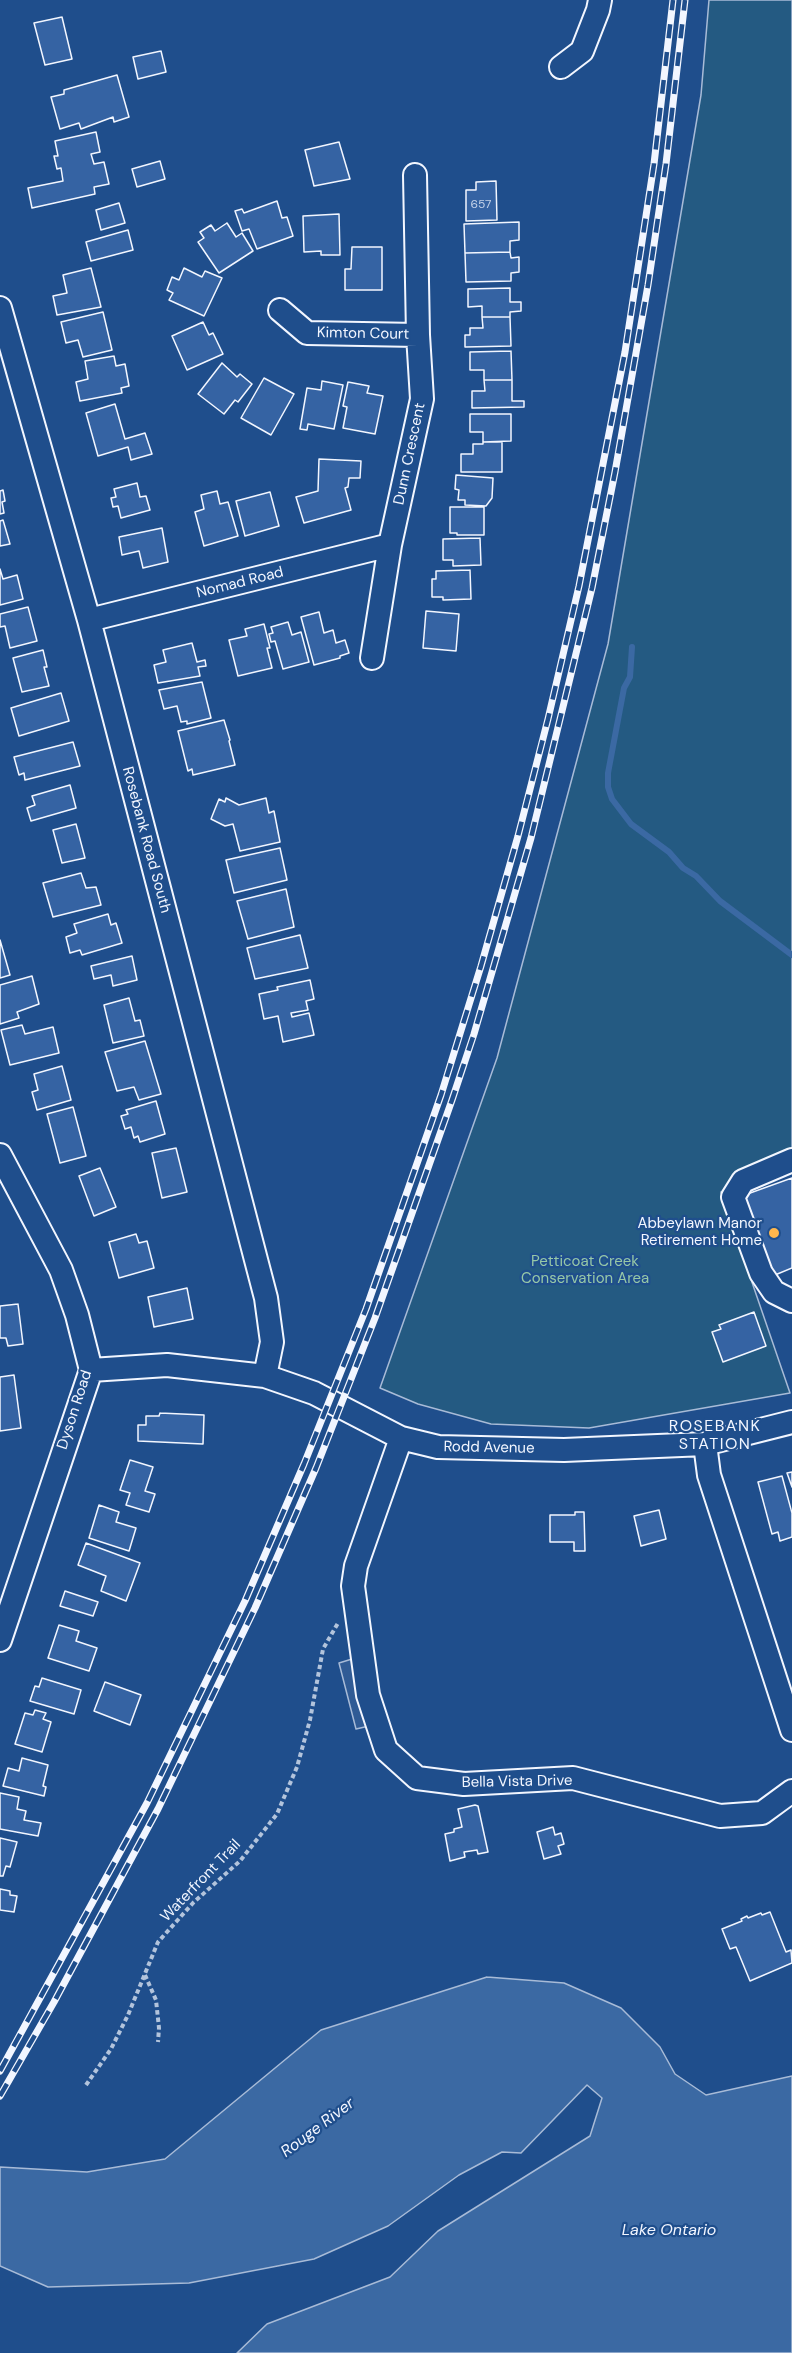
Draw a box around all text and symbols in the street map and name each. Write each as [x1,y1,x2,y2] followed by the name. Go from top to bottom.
[471,198,491,212] house number: 657
[317,324,409,344] street label: Kimton Court
[390,401,430,507] street label: Dunn Crescent
[195,563,285,603] street label: Nomad Road
[118,765,174,915] street label: Rosebank Road South
[637,1215,762,1250] place label: Abbeylawn Manor Retirement Home
[767,1226,781,1240] marker: Abbeylawn Manor Retirement Home
[521,1253,649,1288] park label: Petticoat Creek Conservation Area
[54,1368,96,1452] street label: Dyson Road
[669,1417,761,1455] district label: ROSEBANK STATION
[443,1438,535,1458] street label: Rodd Avenue
[461,1772,573,1792] street label: Bella Vista Drive
[157,1836,245,1926] street label: Waterfront Trail
[277,2094,359,2162] water label: Rouge River
[622,2221,716,2241] water label: Lake Ontario

